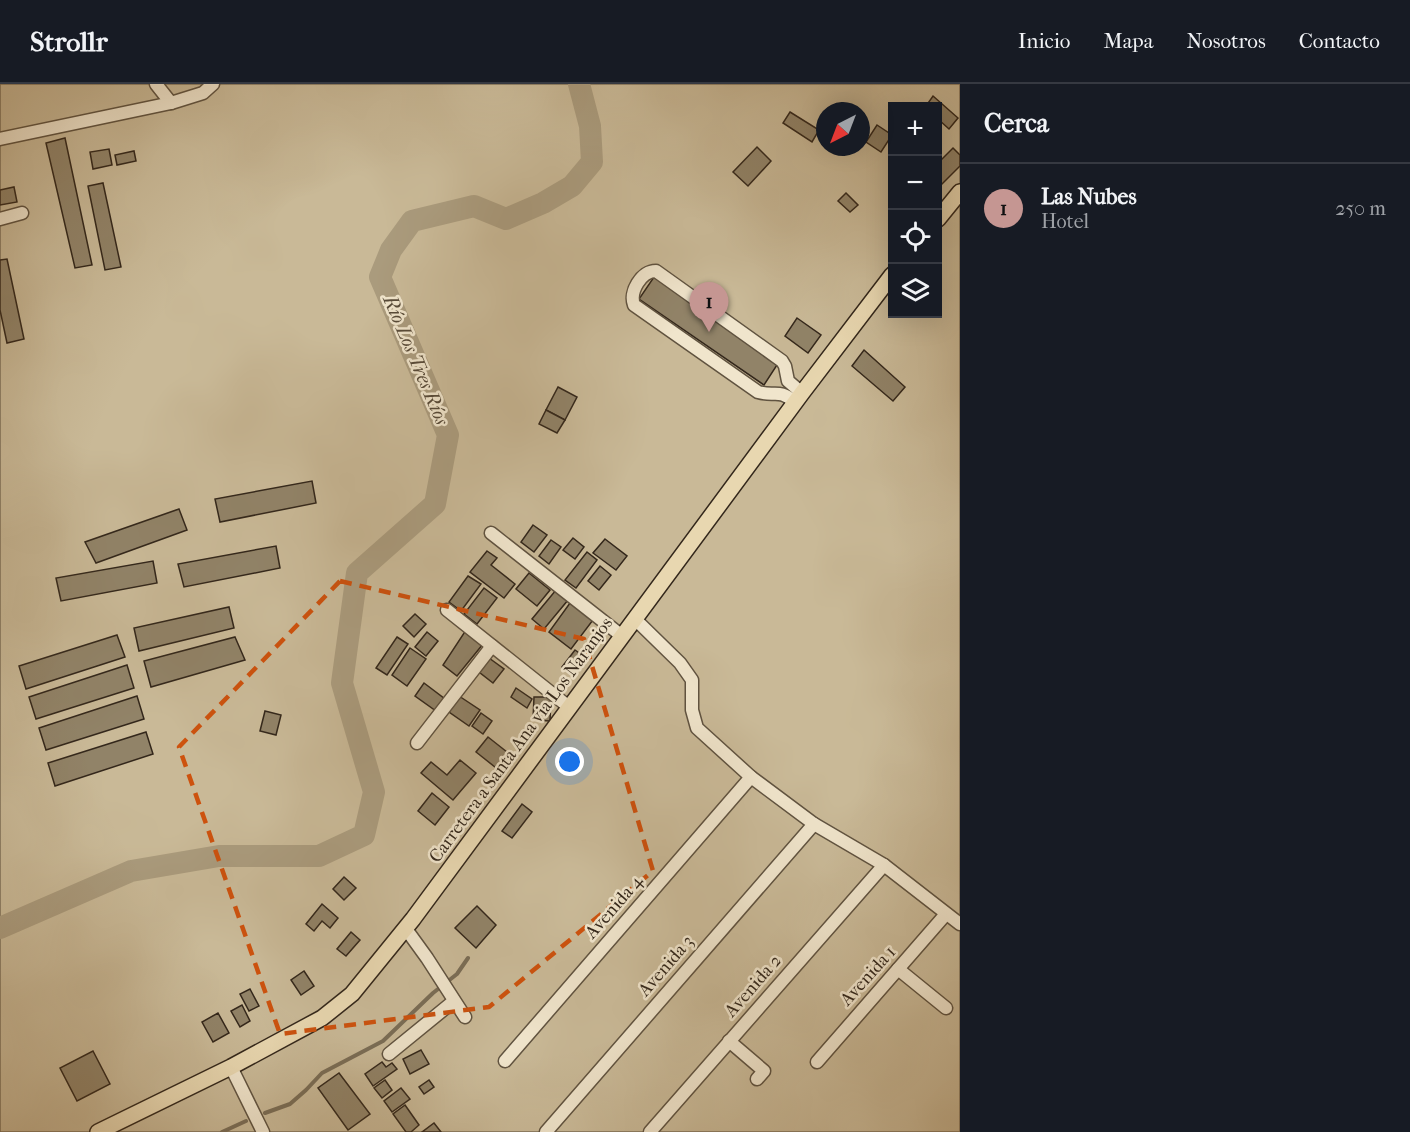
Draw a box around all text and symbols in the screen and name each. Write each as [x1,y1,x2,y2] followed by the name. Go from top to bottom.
[30,25,108,58] text: Strollr
[1018,29,1070,53] text: Inicio
[1103,29,1153,53] text: Mapa
[1186,29,1266,53] text: Nosotros
[1299,29,1380,53] text: Contacto
[816,102,870,156] north arrow
[888,102,942,318] map controls
[888,102,942,156] button: +
[984,108,1049,139] text: Cerca
[888,156,942,210] button: −
[1041,184,1137,210] text: Las Nubes
[1000,197,1007,220] text: 1
[1335,197,1386,220] text: 250 m
[888,210,942,264] button: locate
[1041,210,1089,233] text: Hotel
[888,264,942,318] button: layers
[690,282,728,332] pin: 1
[378,290,454,429] water label: Río Los Tres Ríos
[425,613,617,867] street label: Carretera a Santa Ana via Los Naranjos
[555,747,584,776] your location
[580,871,647,944] street label: Avenida 4
[633,931,698,1002] street label: Avenida 3
[835,942,900,1011] street label: Avenida 1
[720,951,786,1022] street label: Avenida 2

